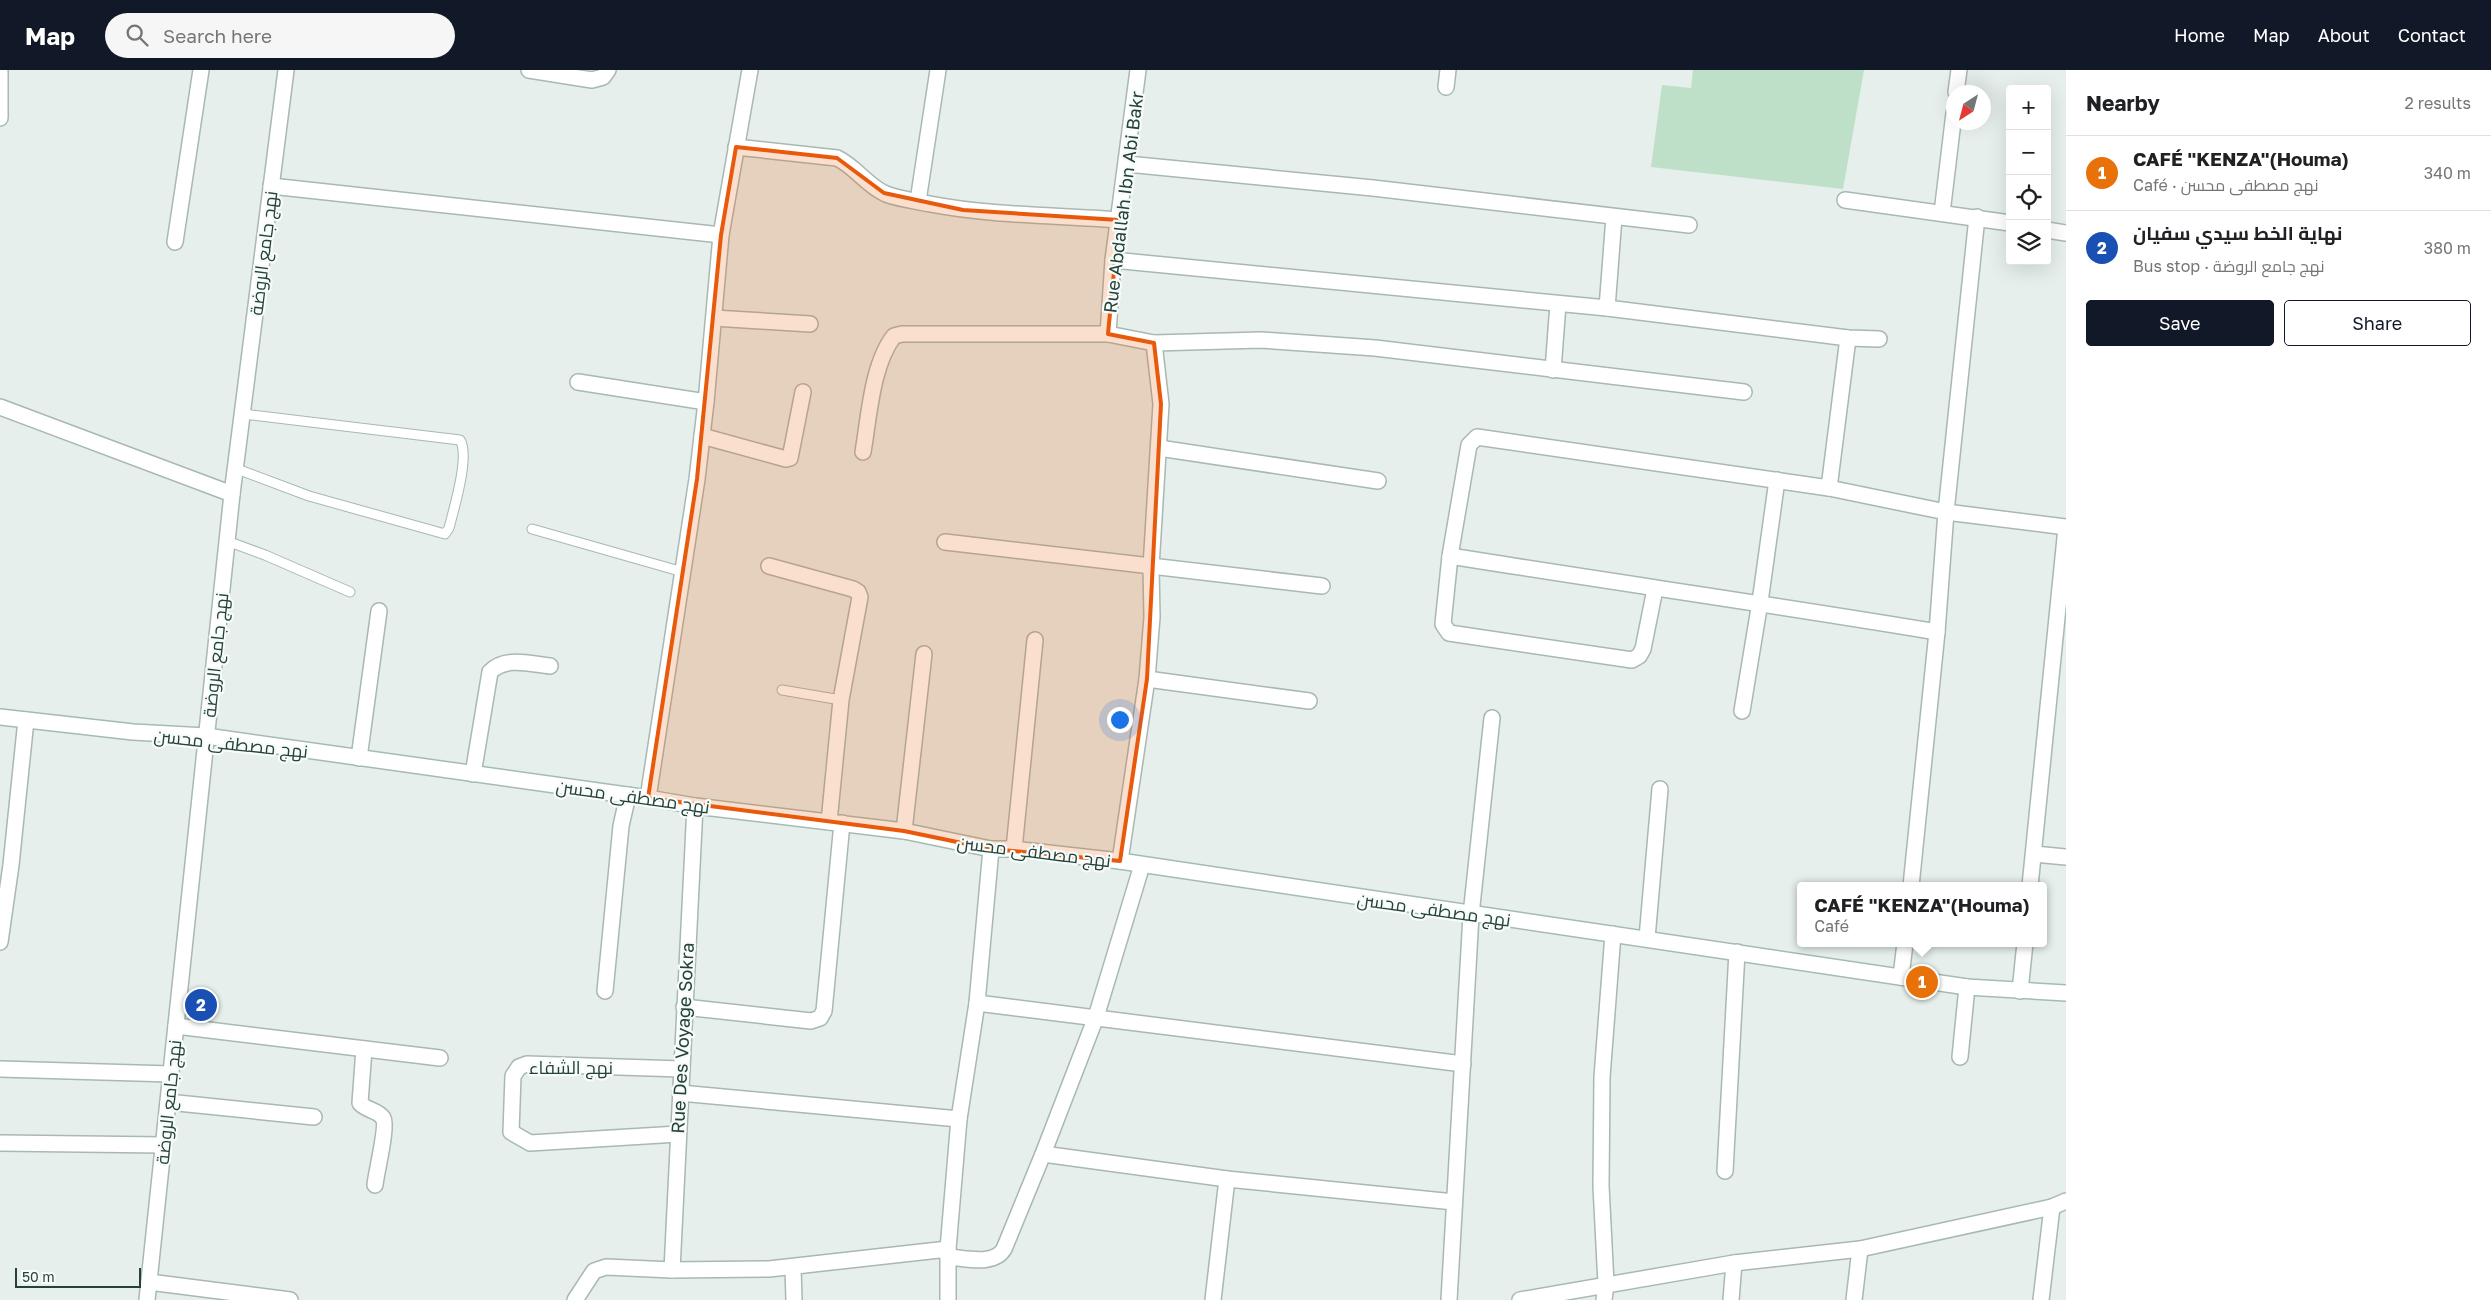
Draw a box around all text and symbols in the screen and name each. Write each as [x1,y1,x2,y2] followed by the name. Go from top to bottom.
[105,13,455,58] search box
[25,21,75,50] text: Map
[123,21,151,49] icon: search
[163,24,272,47] text: Search here
[2174,24,2225,46] text: Home
[2253,24,2290,46] text: Map
[2318,24,2370,46] text: About
[2398,24,2466,46] text: Contact
[1946,85,1991,130] north arrow
[2006,85,2051,265] map controls
[2006,85,2051,130] button: +
[1098,90,1148,314] street label: Rue Abdallah Ibn Abi Bakr
[2086,90,2160,116] text: Nearby
[2405,93,2471,113] text: 2 results
[2006,130,2051,175] button: −
[2133,147,2349,170] text: CAFÉ "KENZA"(Houma)
[2098,163,2106,183] text: 1
[2424,163,2471,183] text: 340 m
[2006,175,2051,220] button: locate
[2133,175,2318,195] text: Café · نهج مصطفى محسن
[244,189,284,317] street label: نهج جامع الروضة
[2006,220,2051,265] button: layers
[2133,221,2342,244] text: نهاية الخط سيدي سفيان
[2097,238,2107,258] text: 2
[2424,238,2471,258] text: 380 m
[2133,256,2324,276] text: Bus stop · نهج جامع الروضة
[2086,300,2274,346] button: Save
[2284,300,2471,346] button: Share
[198,592,234,719] street label: نهج جامع الروضة
[1107,707,1133,733] your location
[153,724,309,764] street label: نهج مصطفى محسن
[554,774,711,820] street label: نهج مصطفى محسن
[956,831,1112,873] street label: نهج مصطفى محسن
[1797,882,2047,947] popup
[1355,887,1512,933] street label: نهج مصطفى محسن
[1814,893,2030,916] text: CAFÉ "KENZA"(Houma)
[1814,916,1849,936] text: Café
[666,942,698,1134] street label: Rue Des Voyage Sokra
[1906,963,1938,1001] pin: 1
[185,986,217,1024] pin: 2
[151,1039,187,1166] street label: نهج جامع الروضة
[529,1056,613,1080] street label: نهج الشفاء
[15,1265,141,1288] scale bar
[22,1268,55,1285] text: 50 m

